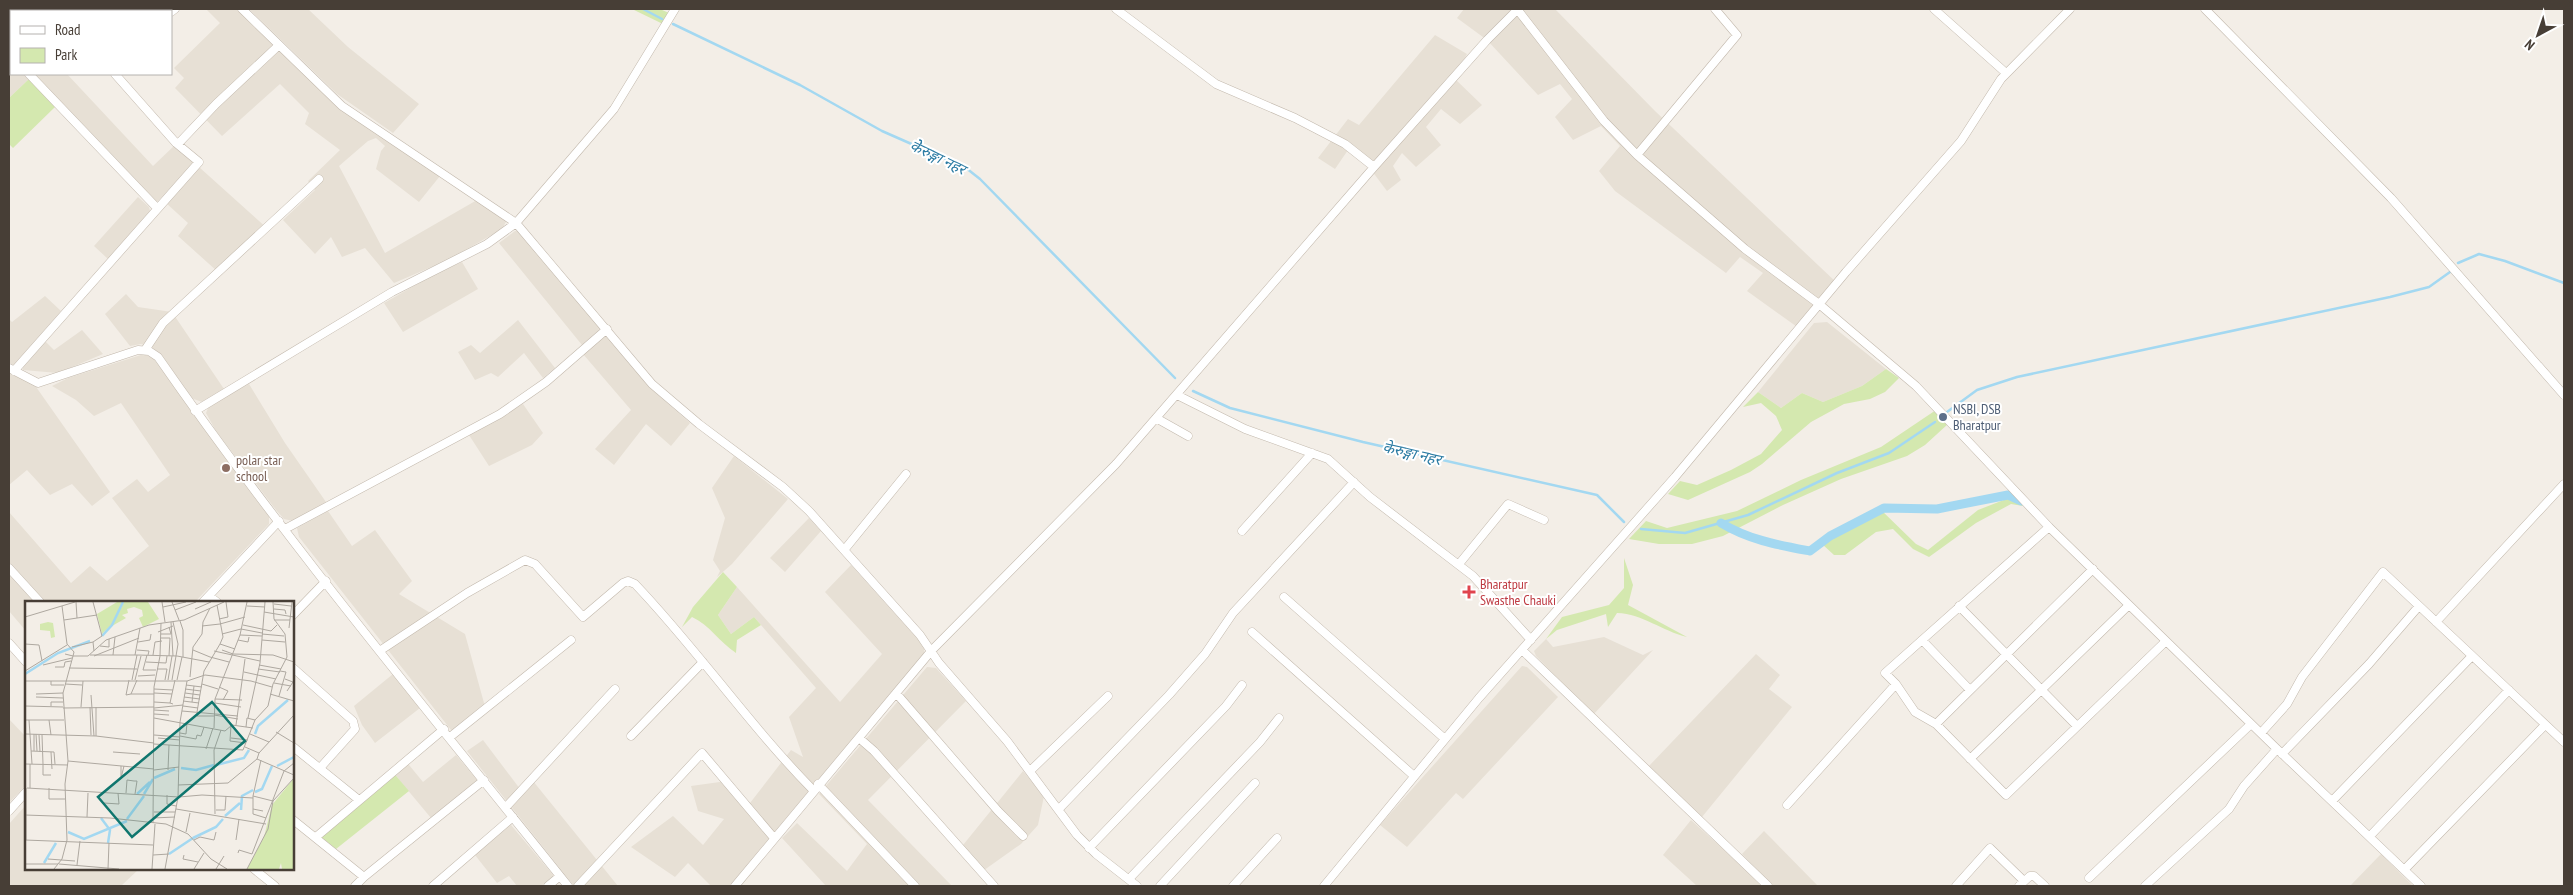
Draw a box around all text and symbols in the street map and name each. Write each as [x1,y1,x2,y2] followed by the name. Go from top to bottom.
[10,10,172,75] legend
[2513,10,2563,60] north arrow
[55,20,81,39] text: Road
[2521,36,2538,54] text: N
[55,45,77,64] text: Park
[907,135,971,180] water label: केेरुङ्गा नहर
[1953,400,2001,434] place label: NSBI, DSB Bharatpur
[1937,411,1949,423] marker: NSBI, DSB Bharatpur
[1381,437,1446,470] water label: केरुङ्गा नहर
[236,451,282,485] place label: polar star school
[220,462,232,474] marker: polar star school
[1480,575,1556,609] place label: Bharatpur Swasthe Chauki
[1462,585,1476,599] marker: Bharatpur Swasthe Chauki
[25,601,294,870] inset map

